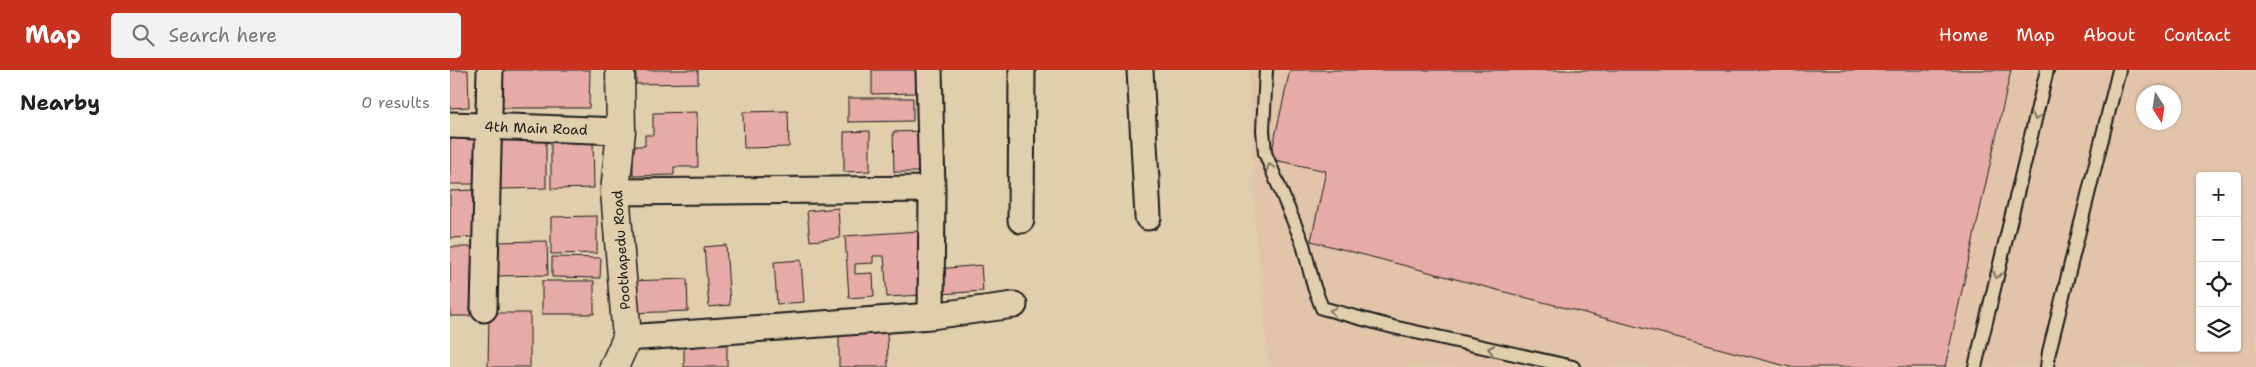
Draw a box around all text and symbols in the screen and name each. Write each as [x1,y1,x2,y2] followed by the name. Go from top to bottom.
[111,13,461,58] search box
[25,19,81,51] text: Map
[129,21,157,49] icon: search
[169,23,277,48] text: Search here
[1939,23,1988,47] text: Home
[2016,23,2055,47] text: Map
[2083,23,2136,47] text: About
[2164,23,2231,47] text: Contact
[2136,85,2181,130] north arrow
[20,89,100,117] text: Nearby
[361,92,430,113] text: 0 results
[2031,113,2042,122] one-way arrow
[484,117,588,139] street label: 4th Main Road
[1266,163,1276,172] one-way arrow
[2196,172,2241,352] map controls
[2196,172,2241,217] button: +
[608,189,634,310] street label: Poothapedu Road
[2196,217,2241,262] button: −
[2196,262,2241,307] button: locate
[1992,271,2003,280] one-way arrow
[1330,307,1338,317] one-way arrow
[2196,307,2241,352] button: layers
[1487,344,1496,355] one-way arrow

